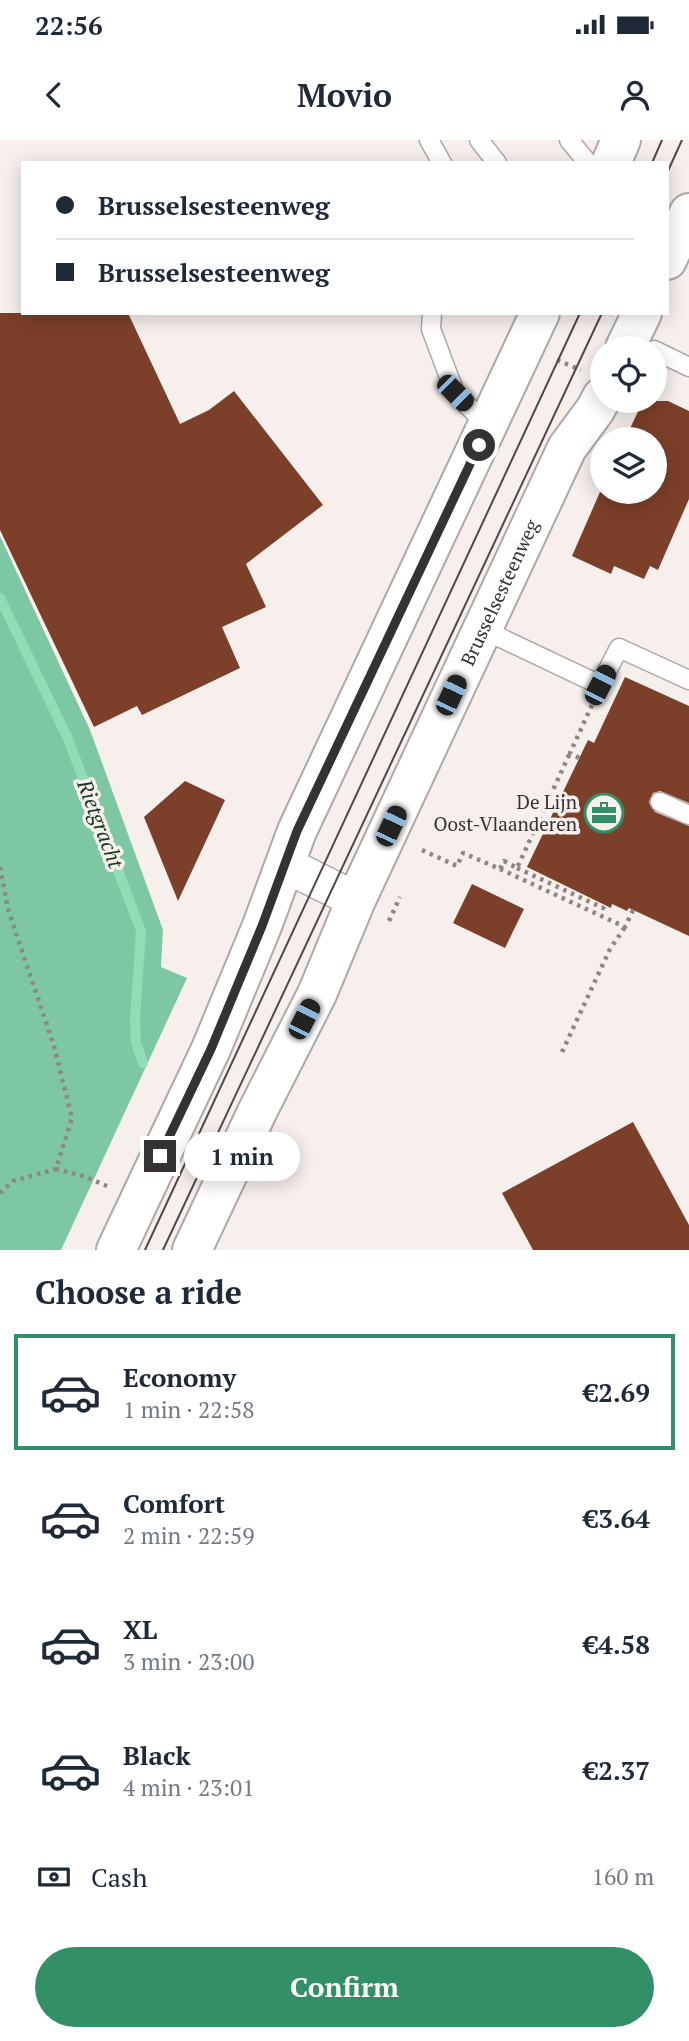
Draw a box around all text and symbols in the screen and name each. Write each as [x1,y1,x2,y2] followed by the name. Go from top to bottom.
[35,8,103,42] text: 22:56
[297,74,392,116] text: Movio
[35,76,73,114] icon: back
[616,76,654,114] icon: person
[98,188,330,222] text: Brusselsesteenweg
[98,255,330,289] text: Brusselsesteenweg
[590,336,667,504] map controls
[590,336,667,413] button: locate
[433,371,478,415] car
[590,427,667,504] button: layers
[463,429,495,461] route start
[454,514,544,669] street label: Brusselsesteenweg
[582,662,619,708] car
[433,672,470,718] car
[71,774,131,873] water label: Rietgracht
[433,789,577,836] place label: De Lijn Oost-Vlaanderen
[583,792,625,834] office icon: De Lijn Oost-Vlaanderen
[373,803,410,849] car
[286,996,323,1042] car
[184,1132,300,1180] callout: 1 min
[144,1140,176,1172] route end
[211,1141,273,1172] text: 1 min
[35,1271,242,1313] text: Choose a ride
[123,1360,236,1394] text: Economy
[39,1361,102,1424] icon: car
[584,1375,650,1409] text: €2.69
[123,1394,255,1425] text: 1 min · 22:58
[123,1486,225,1520] text: Comfort
[39,1487,102,1550] icon: car
[584,1501,650,1535] text: €3.64
[123,1520,255,1551] text: 2 min · 22:59
[123,1612,157,1646] text: XL
[39,1613,102,1676] icon: car
[584,1627,650,1661] text: €4.58
[123,1646,255,1677] text: 3 min · 23:00
[123,1738,191,1772] text: Black
[39,1739,102,1802] icon: car
[584,1753,650,1787] text: €2.37
[123,1772,255,1803] text: 4 min · 23:01
[35,1858,73,1896] icon: cash
[91,1860,147,1894] text: Cash
[592,1861,654,1892] text: 160 m
[35,1947,654,2027] button: Confirm

